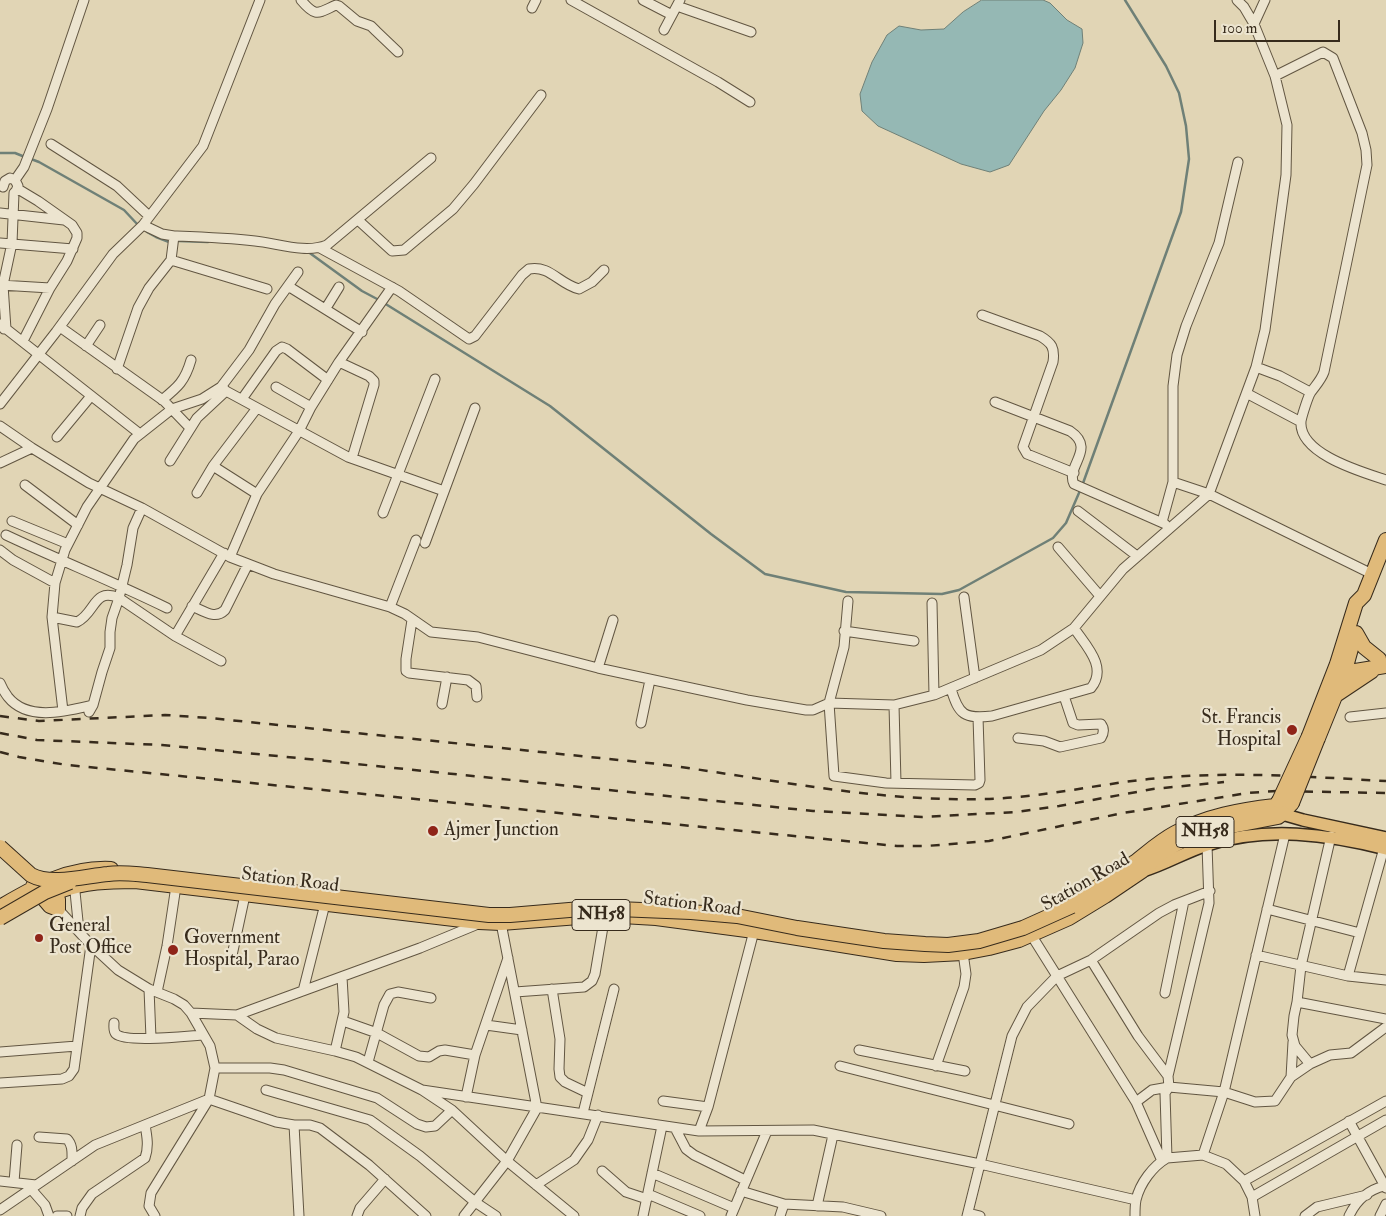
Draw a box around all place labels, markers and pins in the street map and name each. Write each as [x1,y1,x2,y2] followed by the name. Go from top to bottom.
[1201,708,1281,752] place label: St. Francis Hospital
[1285,723,1299,737] marker: St. Francis Hospital
[444,820,559,842] place label: Ajmer Junction
[426,824,440,838] marker: Ajmer Junction
[49,916,132,960] place label: General Post Office
[184,928,299,972] place label: Government Hospital, Parao
[33,932,45,944] marker: General Post Office
[166,943,180,957] marker: Government Hospital, Parao

